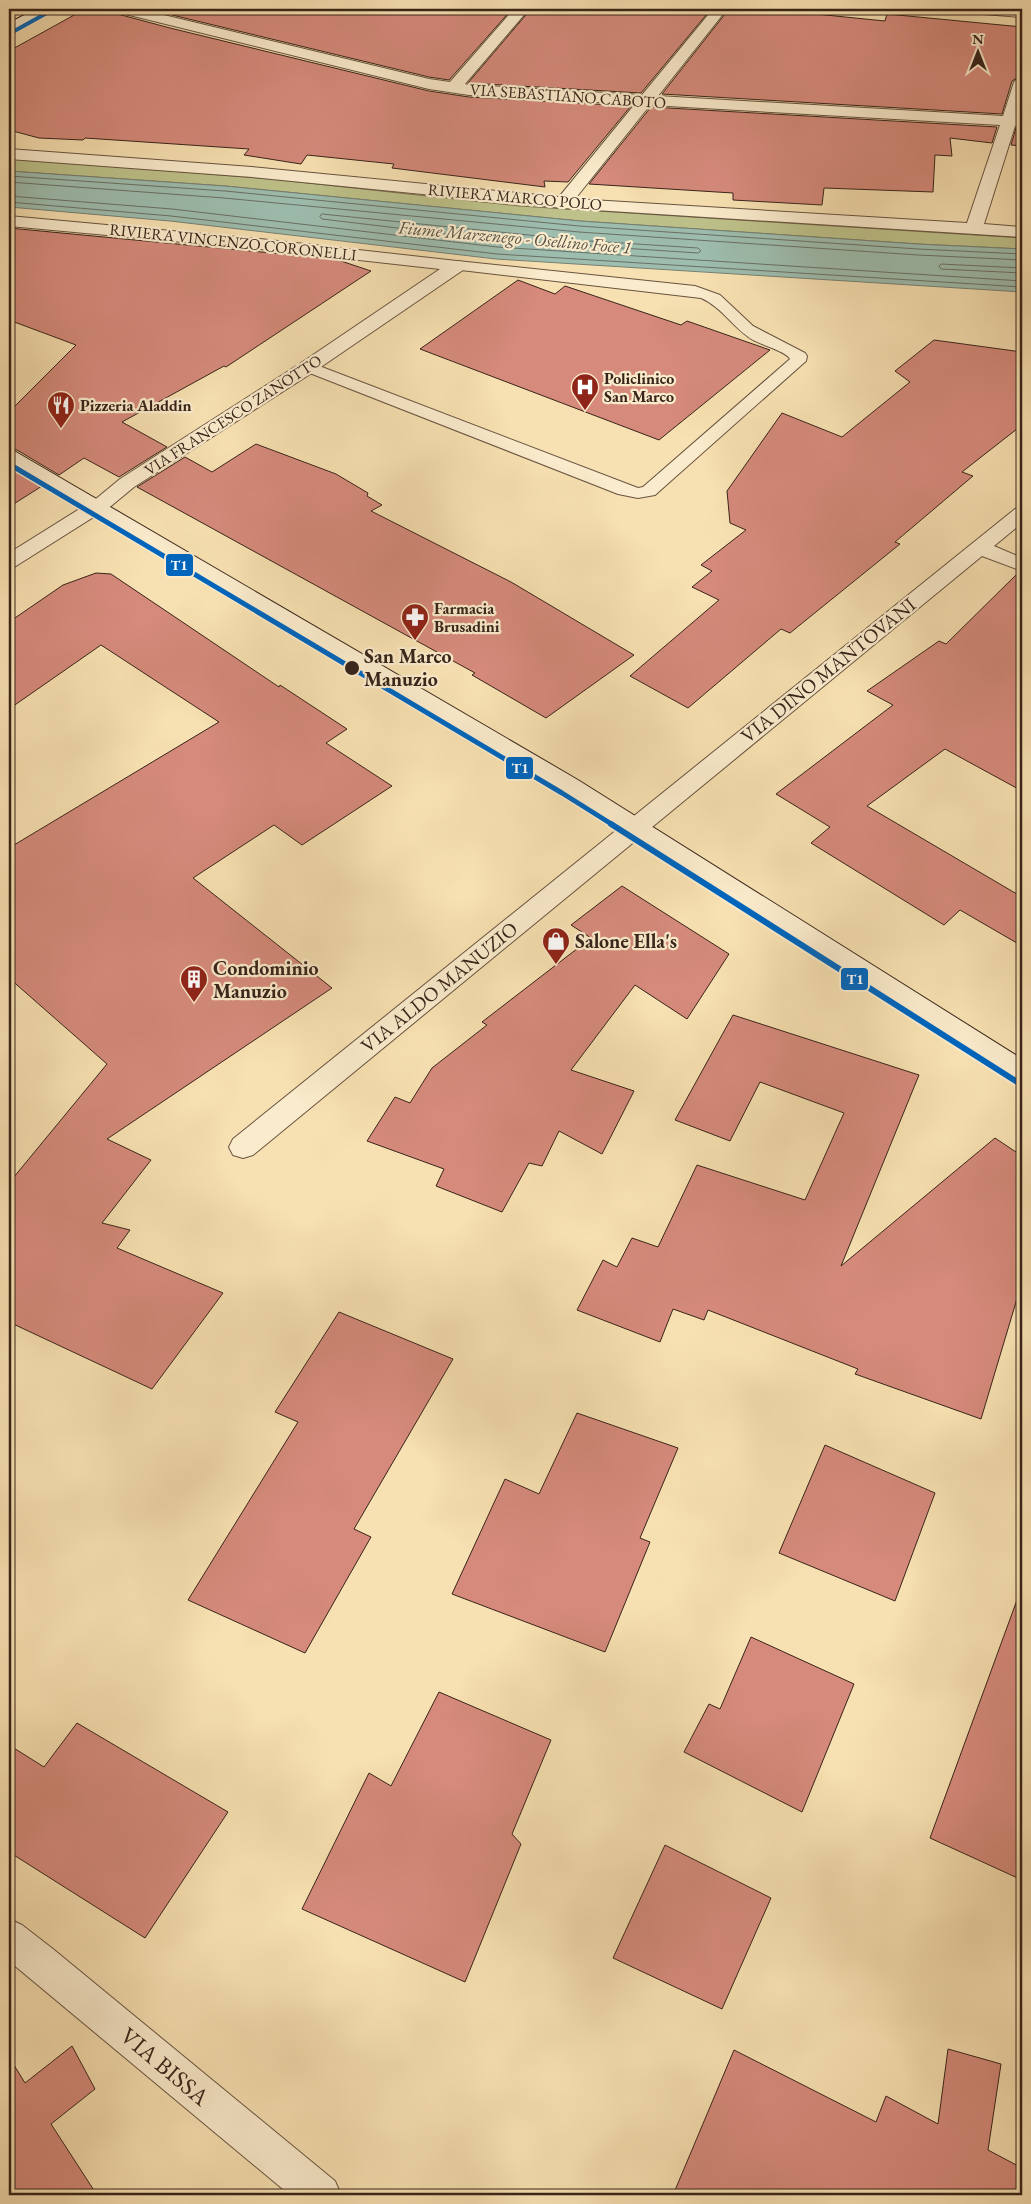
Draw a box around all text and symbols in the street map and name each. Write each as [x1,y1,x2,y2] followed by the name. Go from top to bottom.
[954,28,1004,78] north arrow
[972,30,984,48] text: N
[469,79,667,113] street label: VIA SEBASTIANO CABOTO
[427,179,603,215] street label: RIVIERA MARCO POLO
[396,215,632,260] water label: Fiume Marzenego - Osellino Foce 1
[108,219,358,265] street label: RIVIERA VINCENZO CORONELLI
[140,350,326,480] street label: VIA FRANCESCO ZANOTTO
[604,368,674,407] place label: Policlinico San Marco
[570,372,600,411] hospital icon: Policlinico San Marco
[46,390,76,429] restaurant icon: Pizzeria Aladdin
[80,395,192,416] place label: Pizzeria Aladdin
[165,553,194,577] line badge: T1
[170,556,188,574] text: T1
[735,591,921,749] street label: VIA DINO MANTOVANI
[434,598,500,637] place label: Farmacia Brusadini
[400,602,430,641] pharmacy icon: Farmacia Brusadini
[364,643,452,692] place label: San Marco Manuzio
[343,659,361,677] marker: San Marco Manuzio
[505,756,534,780] line badge: T1
[511,759,529,777] text: T1
[355,916,523,1058] street label: VIA ALDO MANUZIO
[541,926,571,965] shop icon: Salone Ella's
[575,928,677,954] place label: Salone Ella's
[213,955,319,1004] place label: Condominio Manuzio
[179,964,209,1003] building icon: Condominio Manuzio
[840,967,869,991] line badge: T1
[846,970,864,988] text: T1
[114,2020,216,2112] street label: VIA BISSA

